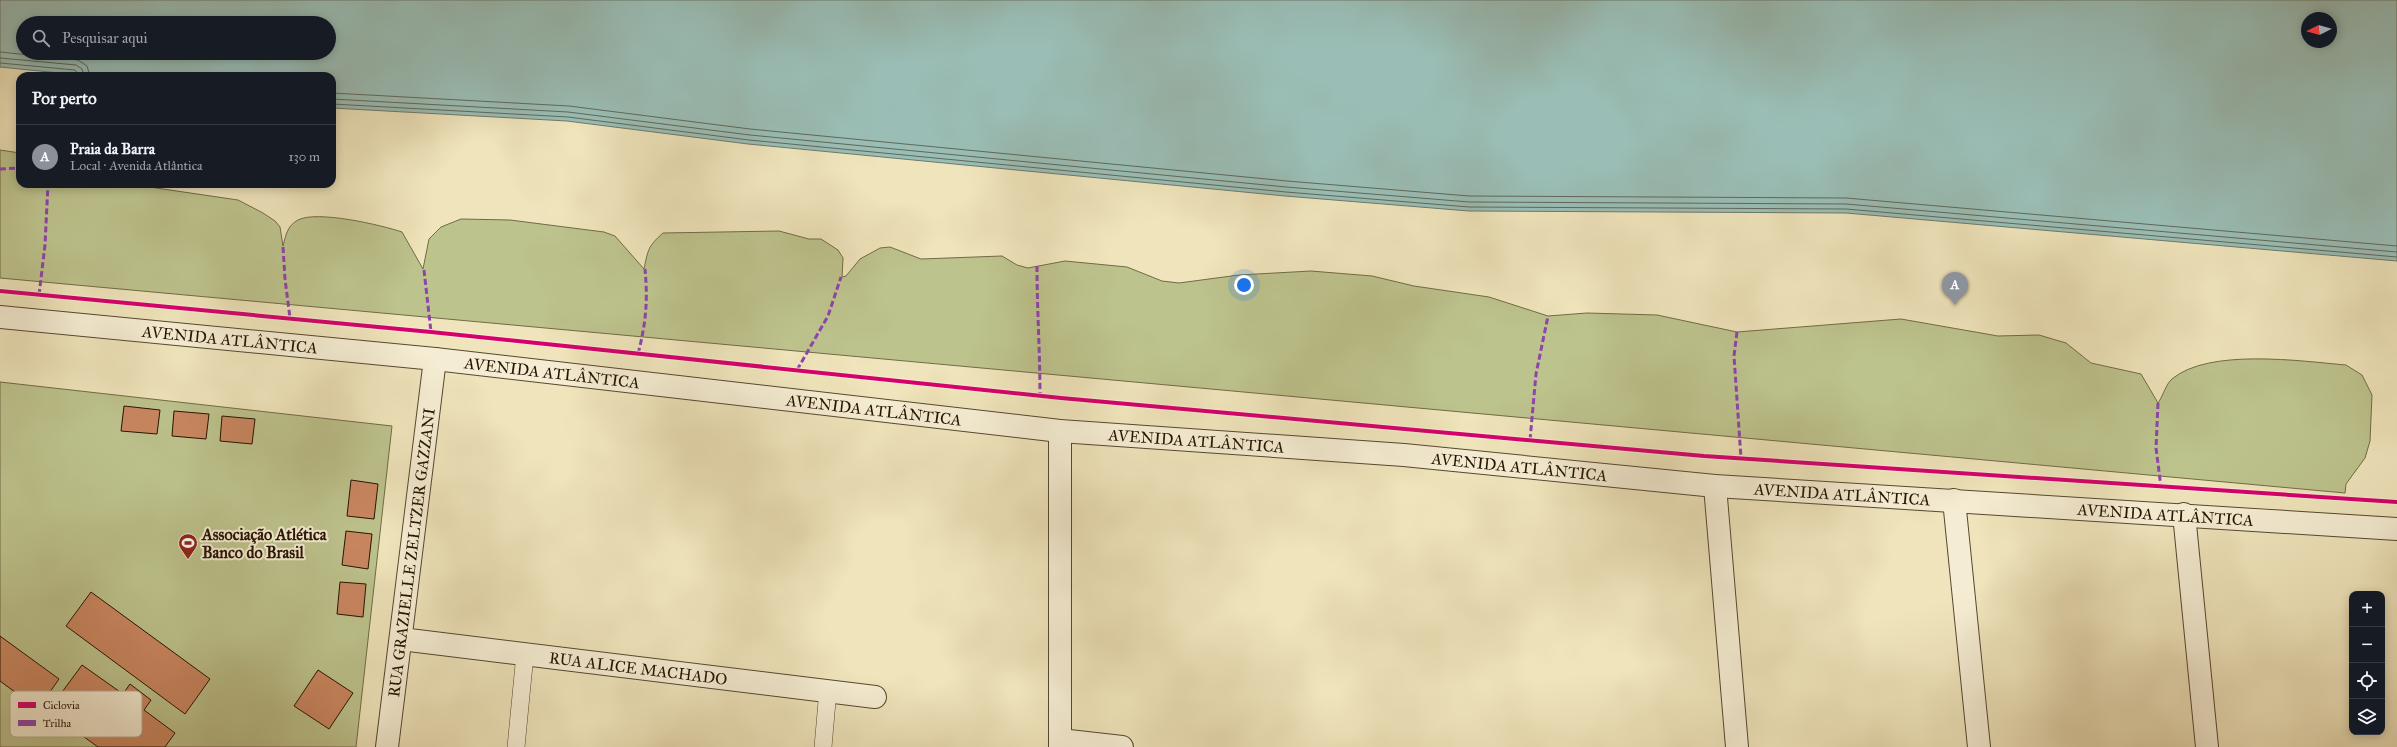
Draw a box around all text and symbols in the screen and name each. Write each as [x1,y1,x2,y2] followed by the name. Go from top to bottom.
[2301,12,2337,48] north arrow
[16,16,336,60] search box
[30,27,52,49] icon: search
[62,29,148,47] text: Pesquisar aqui
[32,88,97,109] text: Por perto
[70,140,155,158] text: Praia da Barra
[41,149,49,165] text: A
[288,149,320,165] text: 130 m
[70,158,203,174] text: Local · Avenida Atlântica
[1942,272,1968,305] pin: A
[1234,275,1254,295] your location
[140,322,319,358] street label: AVENIDA ATLÂNTICA
[462,353,641,393] street label: AVENIDA ATLÂNTICA
[784,390,963,430] street label: AVENIDA ATLÂNTICA
[384,407,439,698] street label: RUA GRAZIELLE ZELTZER GAZZANI
[1107,425,1285,457] street label: AVENIDA ATLÂNTICA
[1430,449,1608,485] street label: AVENIDA ATLÂNTICA
[1753,479,1931,510] street label: AVENIDA ATLÂNTICA
[2076,500,2254,530] street label: AVENIDA ATLÂNTICA
[201,525,328,562] place label: Associação Atlética Banco do Brasil
[177,532,199,560] sports icon: Associação Atlética Banco do Brasil
[2349,591,2385,735] map controls
[2349,591,2385,627] button: +
[2349,627,2385,663] button: −
[548,648,728,689] street label: RUA ALICE MACHADO
[2349,663,2385,699] button: locate
[10,691,142,737] legend
[43,699,80,712] text: Ciclovia
[2349,699,2385,735] button: layers
[43,717,72,730] text: Trilha

